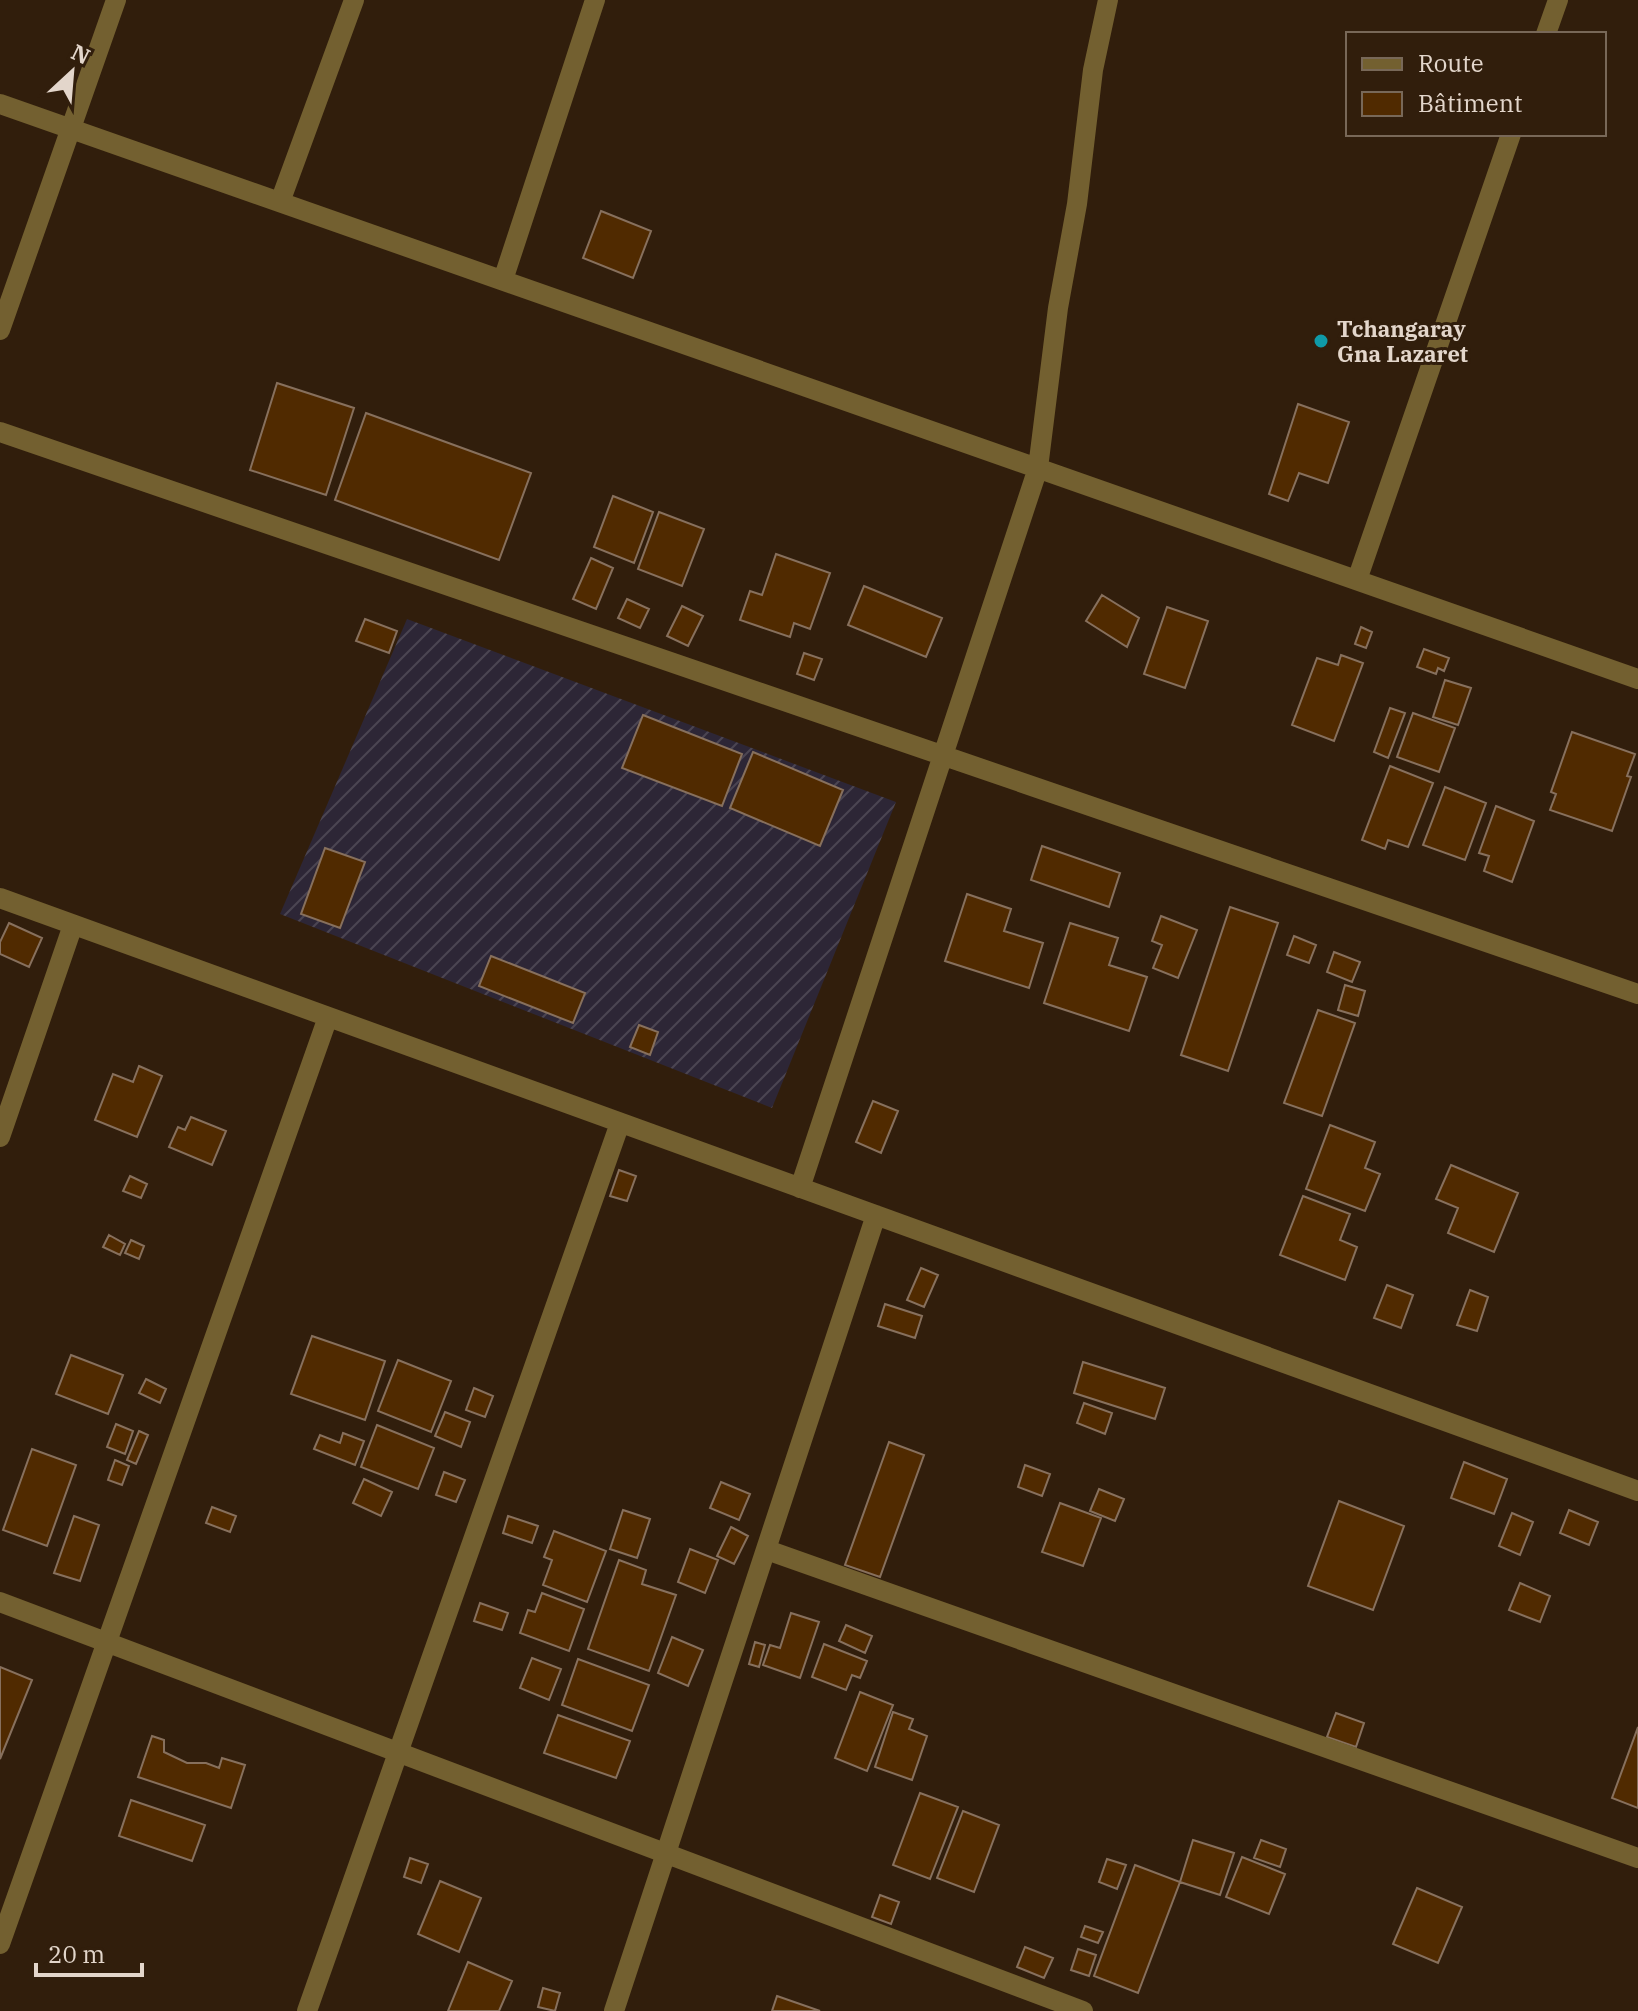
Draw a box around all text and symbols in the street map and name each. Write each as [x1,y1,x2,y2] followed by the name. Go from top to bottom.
[32,32,112,112] north arrow
[1346,32,1606,136] legend
[67,37,95,70] text: N
[1418,47,1484,79] text: Route
[1418,87,1523,119] text: Bâtiment
[1337,314,1468,368] place label: Tchangaray Gna Lazaret
[1312,332,1330,350] marker: Tchangaray Gna Lazaret
[36,1927,142,1977] scale bar
[48,1938,105,1970] text: 20 m

